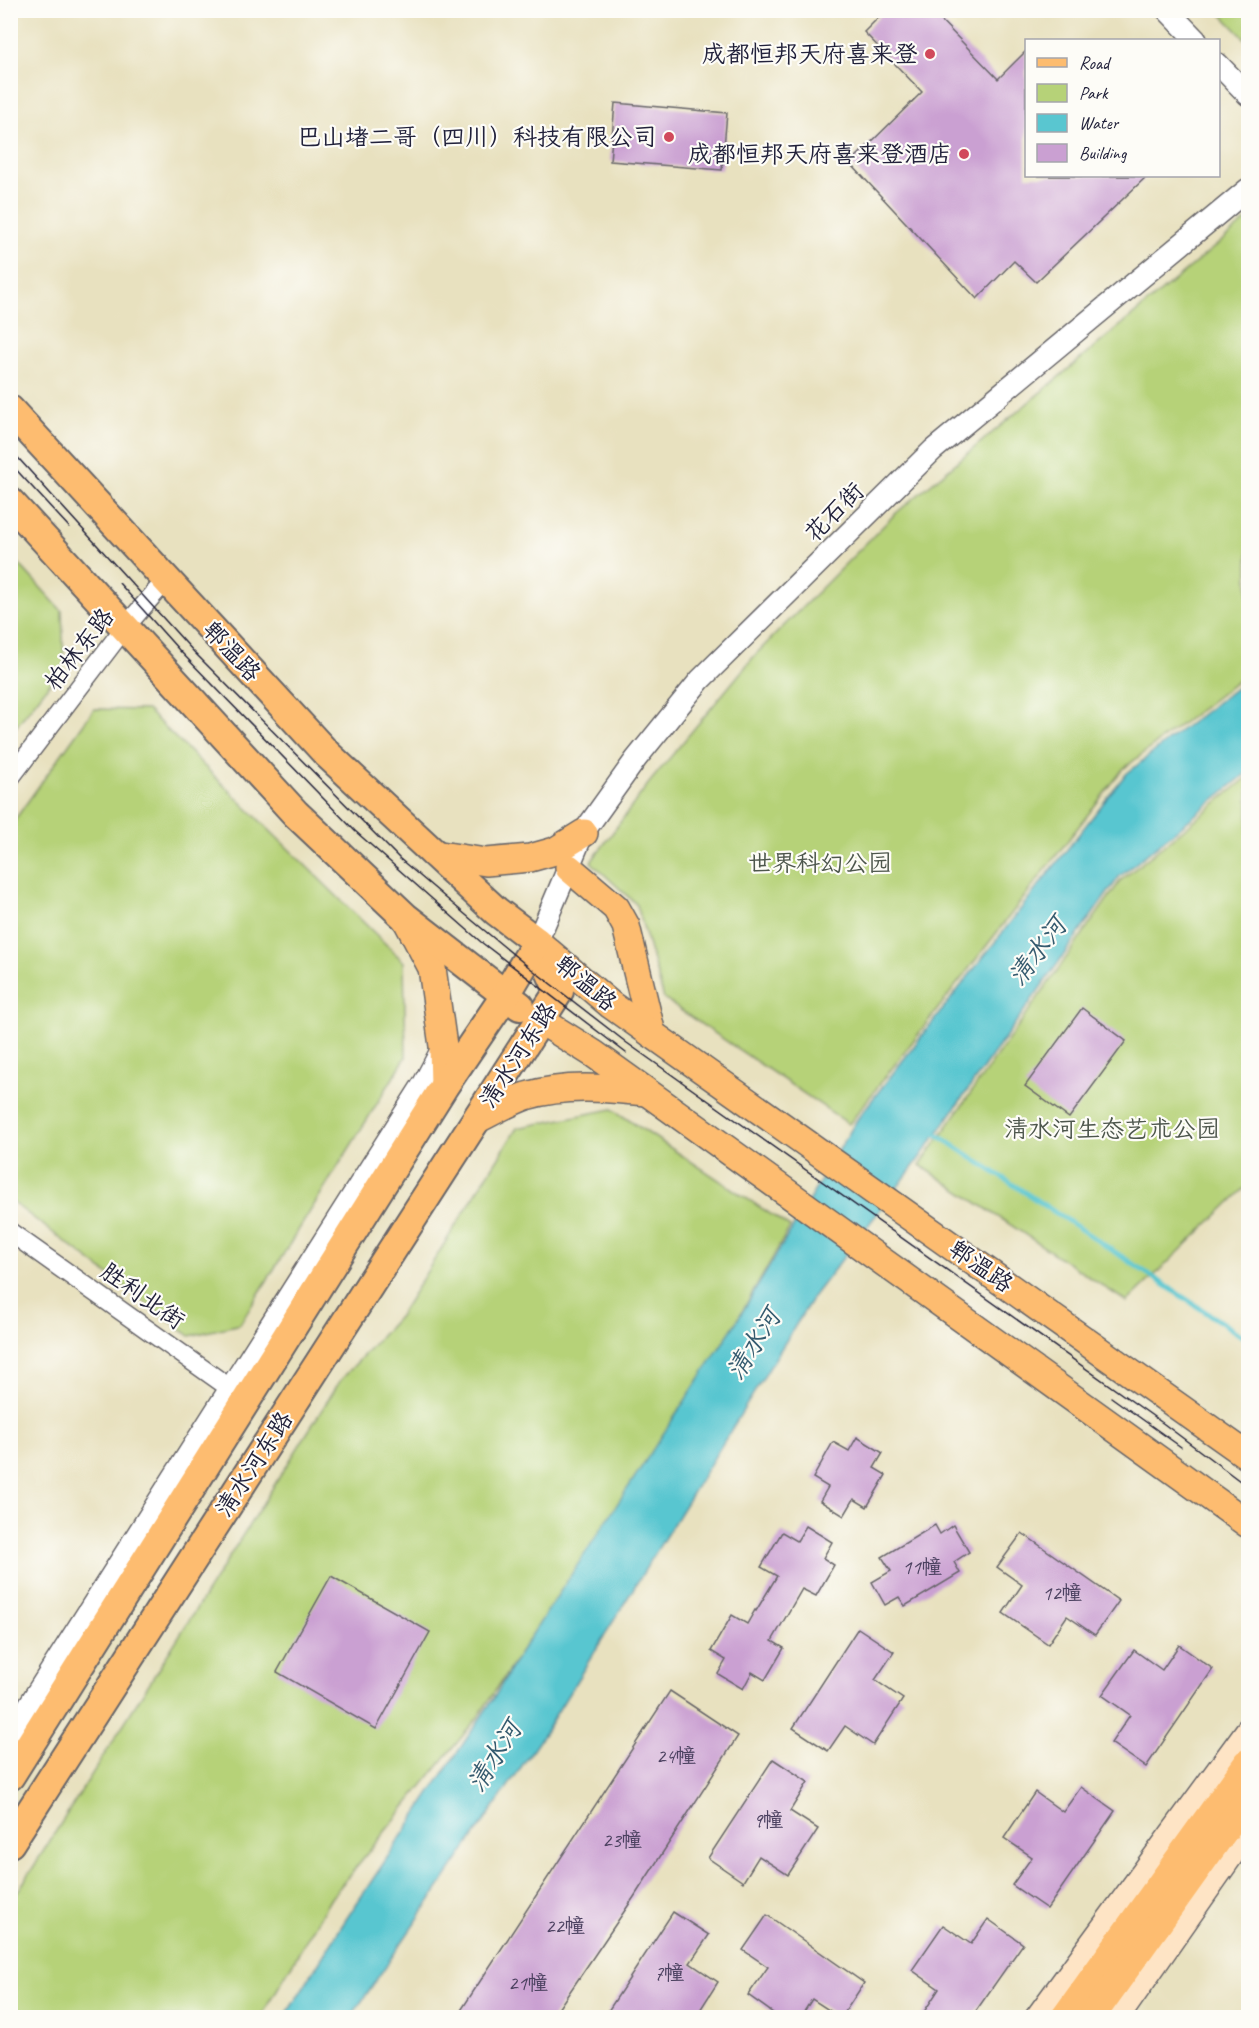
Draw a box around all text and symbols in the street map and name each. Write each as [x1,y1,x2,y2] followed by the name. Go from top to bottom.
[702,39,918,69] place label: 成都恒邦天府喜来登
[1025,39,1220,177] legend
[923,47,937,61] marker: 成都恒邦天府喜来登
[1079,52,1112,74] text: Road
[1079,82,1109,104] text: Park
[1079,112,1120,134] text: Water
[297,122,657,152] place label: 巴山堵二哥（四川）科技有限公司
[662,130,676,144] marker: 巴山堵二哥（四川）科技有限公司
[688,139,952,169] place label: 成都恒邦天府喜来登酒店
[1079,142,1128,164] text: Building
[957,147,971,161] marker: 成都恒邦天府喜来登酒店
[798,476,870,548] street label: 花石街
[38,602,120,696] street label: 柏林东路
[196,614,268,688] street label: 郫温路
[748,848,892,878] park label: 世界科幻公园
[1001,907,1076,992] water label: 清水河
[549,948,623,1018] street label: 郫温路
[473,997,563,1113] street label: 清水河东路
[1004,1114,1220,1144] park label: 清水河生态艺术公园
[943,1233,1019,1299] street label: 郫温路
[95,1256,191,1336] street label: 胜利北街
[719,1299,790,1386] water label: 清水河
[209,1406,299,1522] street label: 清水河东路
[902,1554,942,1580] house number: 11幢
[1042,1580,1082,1606] house number: 12幢
[460,1711,531,1798] water label: 清水河
[656,1743,696,1769] house number: 24幢
[753,1807,783,1833] house number: 9幢
[602,1827,642,1853] house number: 23幢
[545,1913,585,1939] house number: 22幢
[654,1960,684,1986] house number: 7幢
[508,1970,548,1996] house number: 21幢

